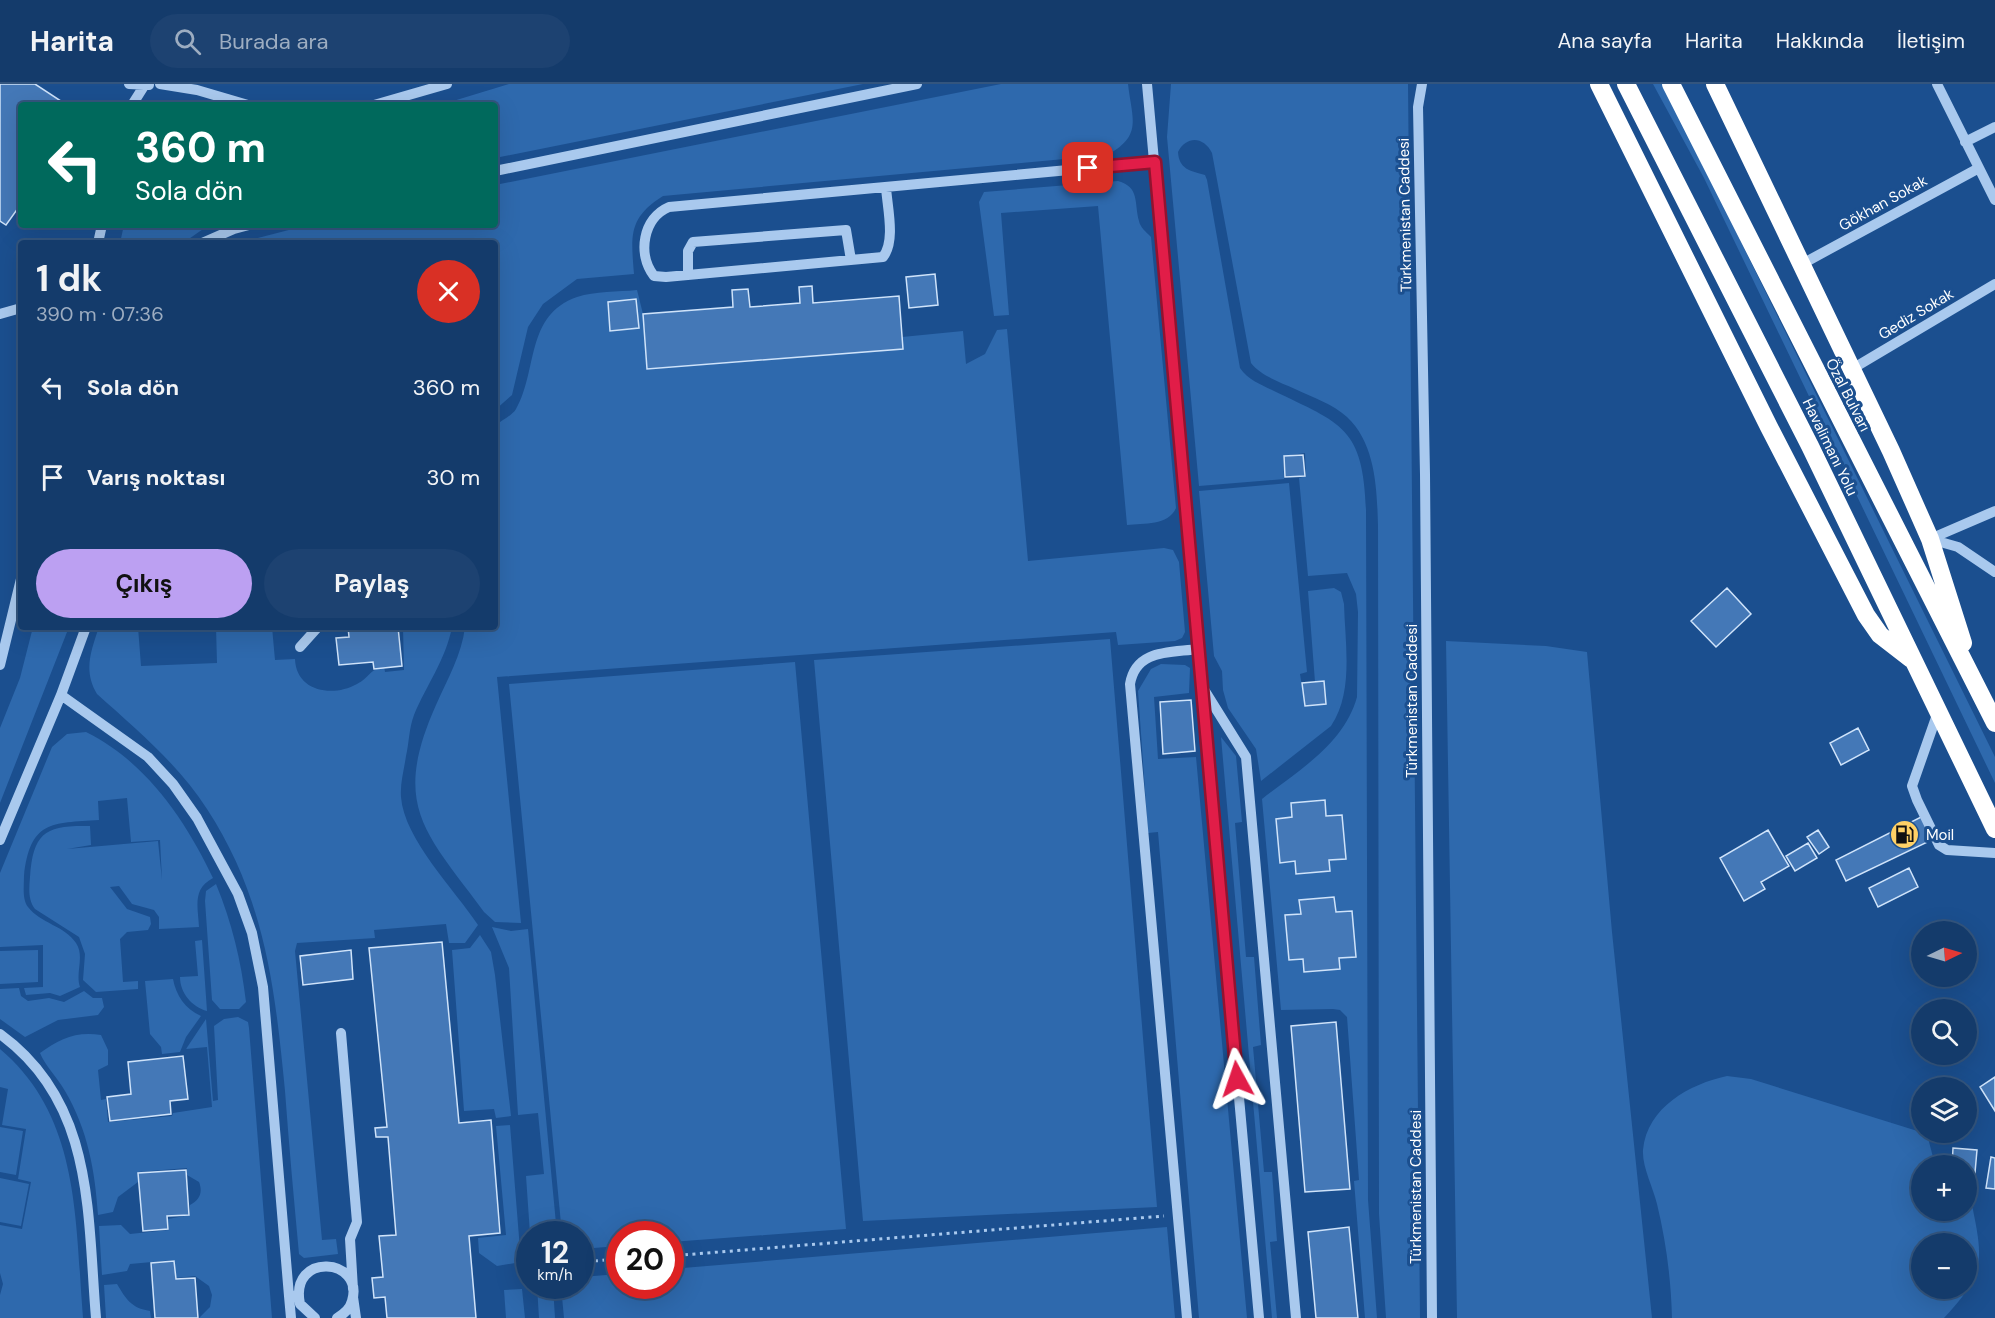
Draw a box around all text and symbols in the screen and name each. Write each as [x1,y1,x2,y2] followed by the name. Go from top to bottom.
[150,14,570,68] search box
[30,23,114,60] text: Harita
[171,25,204,58] icon: search
[219,27,329,56] text: Burada ara
[1557,27,1652,55] text: Ana sayfa
[1685,27,1743,55] text: Harita
[1776,27,1864,55] text: Hakkında
[1897,27,1965,55] text: İletişim
[135,120,266,175] text: 360 m
[36,126,114,204] icon: left
[1394,138,1416,292] street label: Türkmenistan Caddesi
[1062,142,1113,193] pin
[1071,151,1104,184] icon: arrive
[1835,170,1931,236] street label: Gökhan Sokak
[135,173,243,208] text: Sola dön
[36,255,102,302] text: 1 dk
[417,260,480,323] button: close
[1875,283,1958,344] street label: Gediz Sokak
[36,301,164,327] text: 390 m · 07:36
[1821,355,1875,435] street label: Özal Bulvarı
[36,371,69,404] icon: left
[87,373,179,402] text: Sola dön
[413,373,480,402] text: 360 m
[1798,395,1862,499] street label: Havalimanı Yolu
[36,461,69,494] icon: arrive
[87,463,225,492] text: Varış noktası
[426,463,480,492] text: 30 m
[36,549,252,618] button: Çıkış
[264,549,480,618] button: Paylaş
[1402,624,1422,778] street label: Türkmenistan Caddesi
[1889,819,1921,851] fuel station icon: Moil
[1926,825,1954,845] place label: Moil
[1911,921,1977,987] north arrow
[1911,921,1977,1299] map controls
[1911,999,1977,1065] button: search
[1205,1047,1269,1111] position arrow
[1911,1077,1977,1143] button: layers
[1406,1110,1426,1264] street label: Türkmenistan Caddesi
[1911,1155,1977,1221] button: +
[606,1221,684,1299] speed limit sign: 20
[541,1233,569,1272] text: 12
[1911,1233,1977,1299] button: −
[537,1265,573,1285] text: km/h

